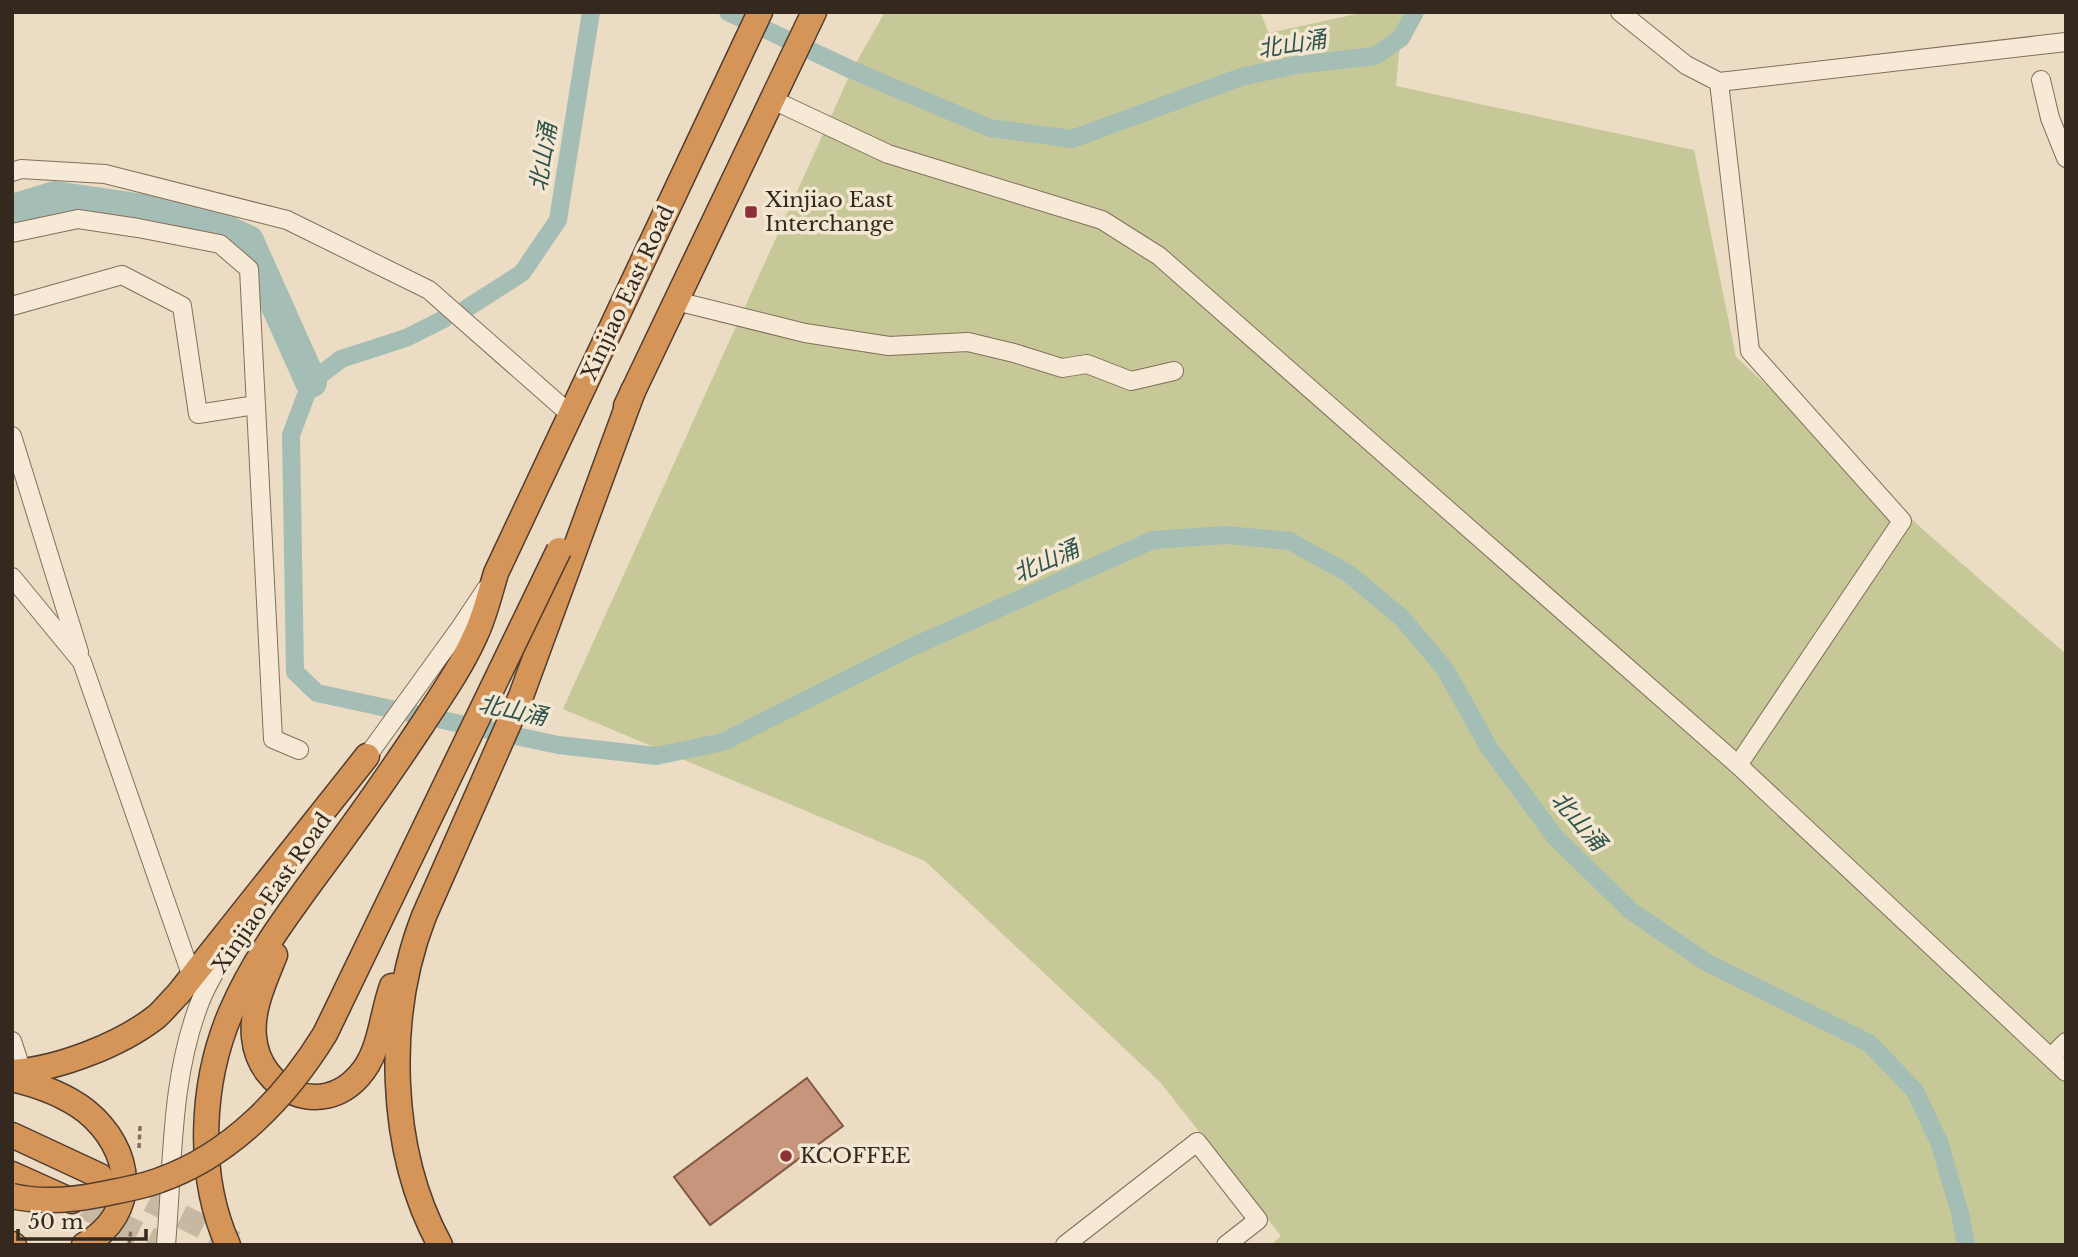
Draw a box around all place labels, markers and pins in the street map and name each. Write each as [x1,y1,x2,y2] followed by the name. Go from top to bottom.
[765,187,894,237] place label: Xinjiao East Interchange
[743,204,759,220] marker: Xinjiao East Interchange
[800,1143,911,1169] place label: KCOFFEE
[778,1148,794,1164] marker: KCOFFEE

